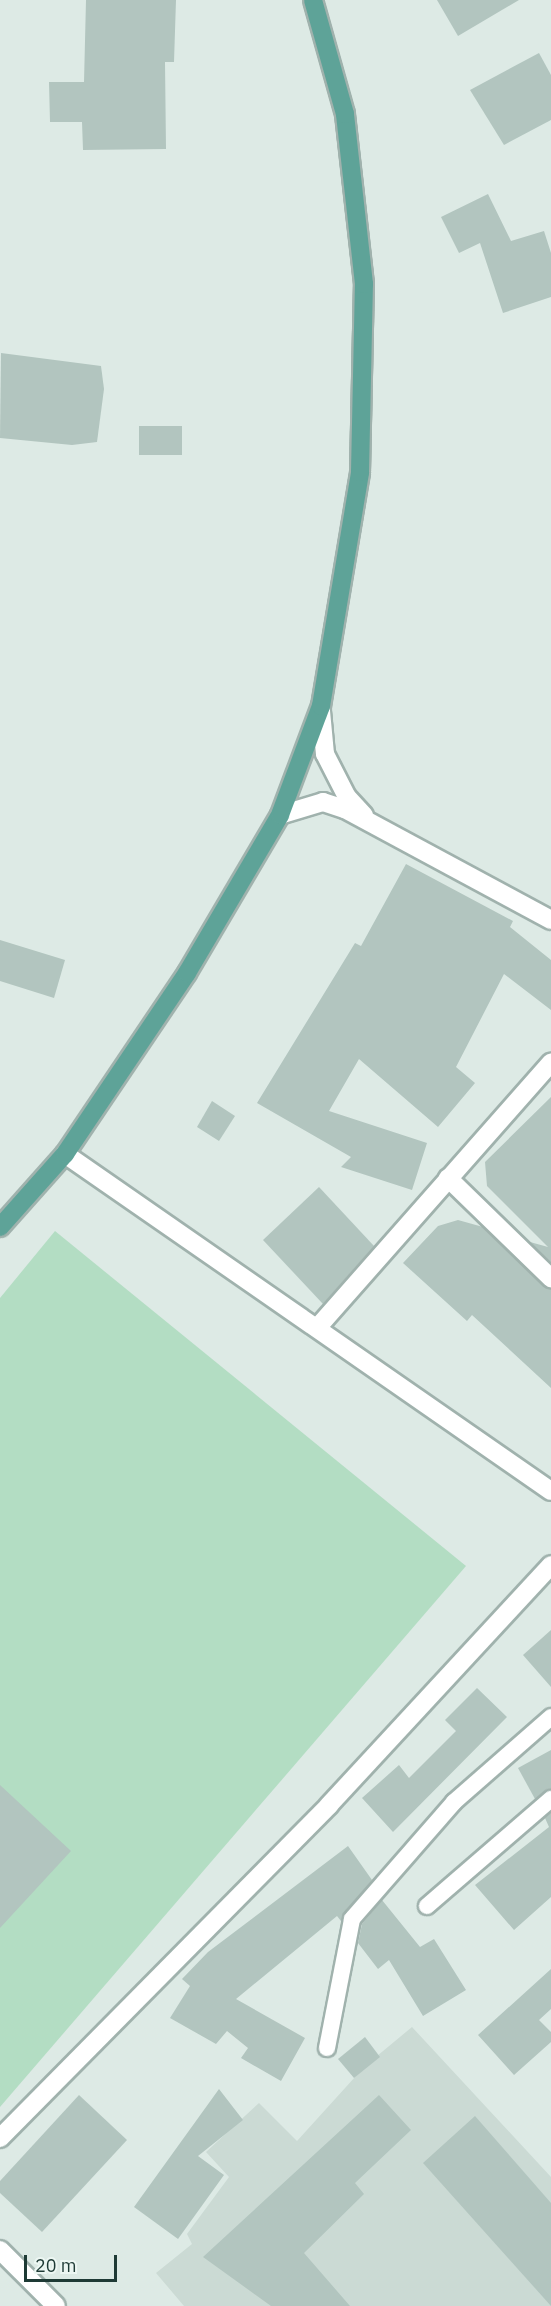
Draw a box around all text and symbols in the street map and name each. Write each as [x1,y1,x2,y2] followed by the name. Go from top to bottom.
[27,2243,120,2281] scale bar
[35,2254,77,2277] text: 20 m

